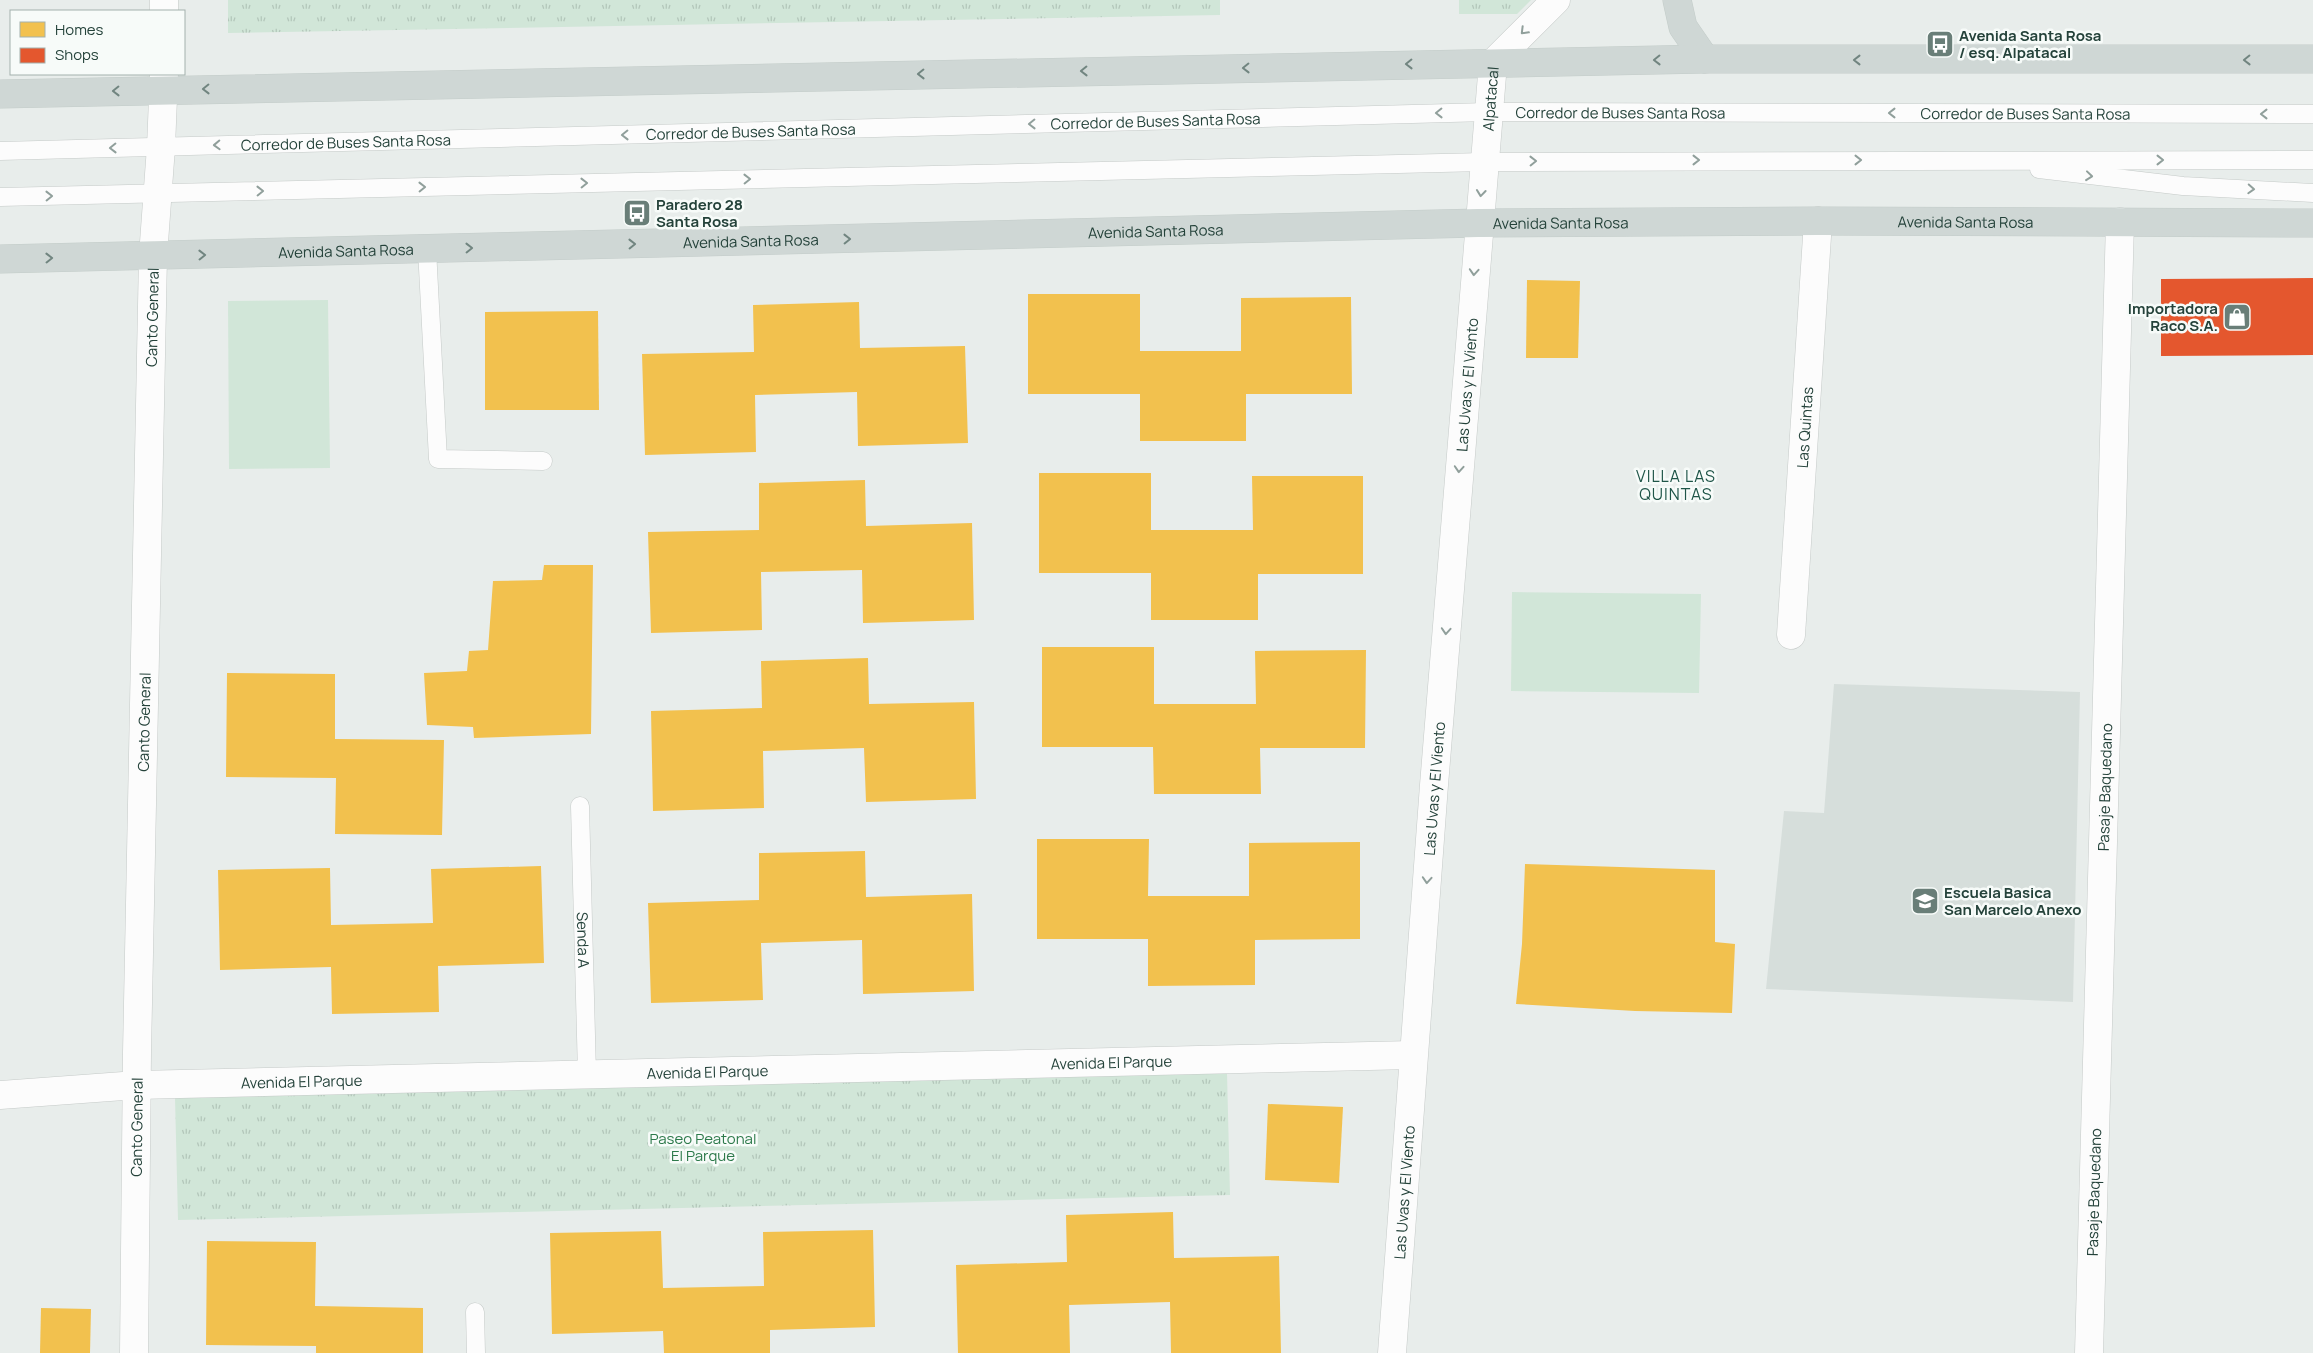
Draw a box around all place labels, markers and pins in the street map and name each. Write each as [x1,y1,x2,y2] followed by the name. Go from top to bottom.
[1959,25,2102,63] place label: Avenida Santa Rosa / esq. Alpatacal
[1925,29,1955,59] bus stop icon: Avenida Santa Rosa / esq. Alpatacal
[656,194,743,232] place label: Paradero 28 Santa Rosa
[622,198,652,228] bus stop icon: Paradero 28 Santa Rosa
[2128,298,2218,336] place label: Importadora Raco S.A.
[2222,302,2252,332] shop icon: Importadora Raco S.A.
[1944,882,2081,920] place label: Escuela Basica San Marcelo Anexo
[1910,886,1940,916] school or university icon: Escuela Basica San Marcelo Anexo

